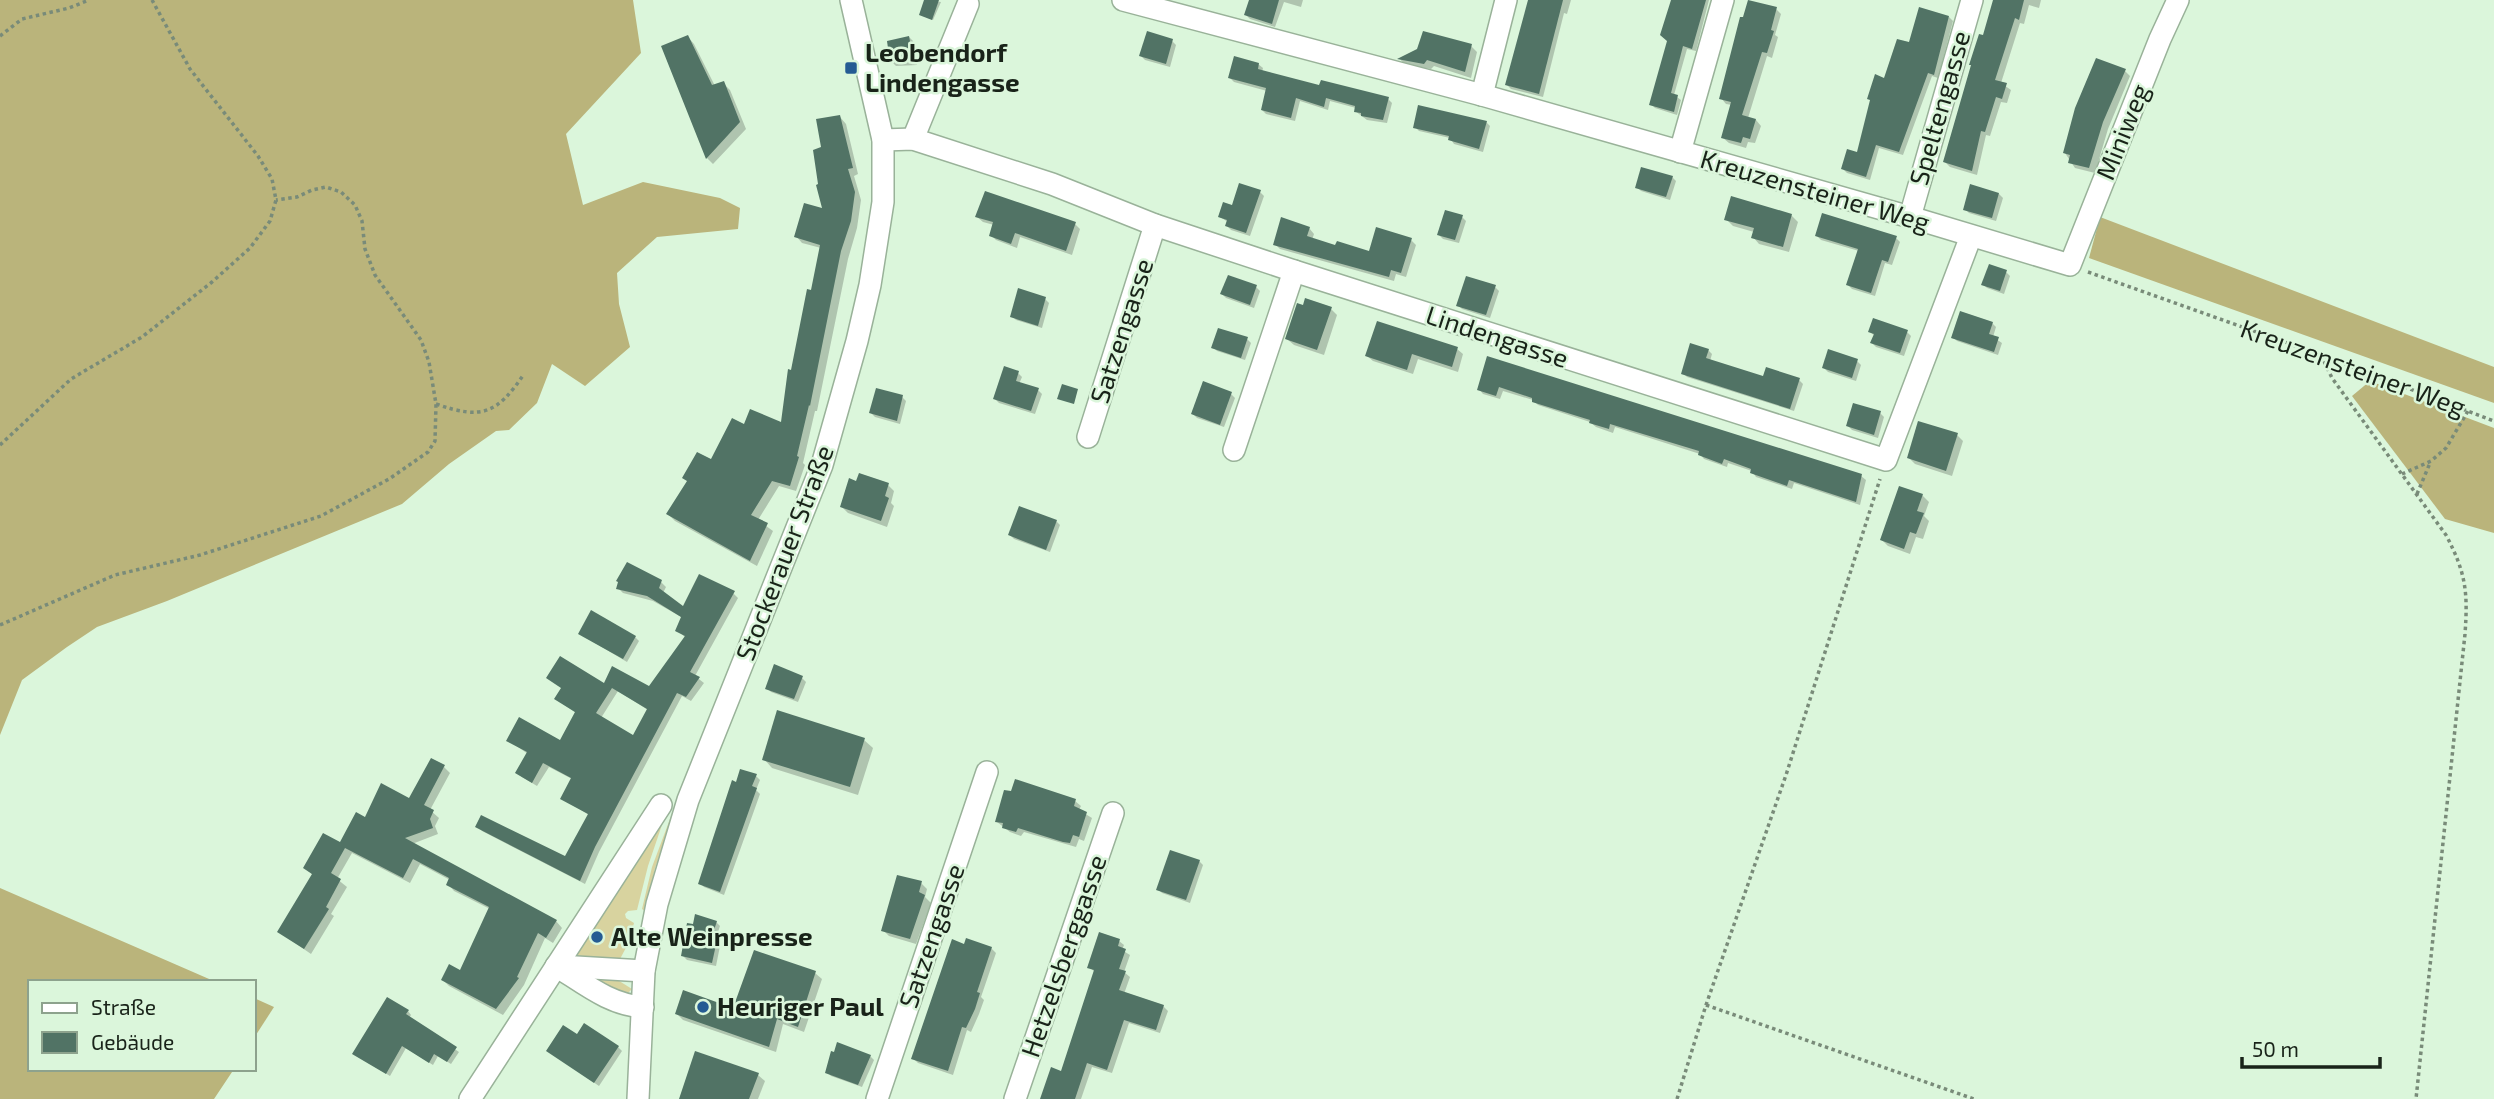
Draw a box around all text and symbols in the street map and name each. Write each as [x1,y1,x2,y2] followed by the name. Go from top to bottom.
[1902,27,1975,188] street label: Speltengasse
[865,36,1020,97] place label: Leobendorf Lindengasse
[843,60,859,76] marker: Leobendorf Lindengasse
[2088,79,2155,184] street label: Miniweg
[1697,142,1934,237] street label: Kreuzensteiner Weg
[1083,254,1159,407] street label: Satzengasse
[1422,298,1573,373] street label: Lindengasse
[2237,311,2470,422] street label: Kreuzensteiner Weg
[728,440,839,665] street label: Stockerauer Straße
[1013,850,1112,1061] street label: Hetzelsberggasse
[891,859,970,1012] street label: Satzengasse
[611,920,813,951] place label: Alte Weinpresse
[589,929,605,945] marker: Alte Weinpresse
[28,980,256,1071] legend
[717,990,884,1021] place label: Heuriger Paul
[91,994,156,1019] text: Straße
[695,999,711,1015] marker: Heuriger Paul
[2242,1026,2380,1070] scale bar
[91,1029,174,1054] text: Gebäude
[2252,1036,2299,1061] text: 50 m

